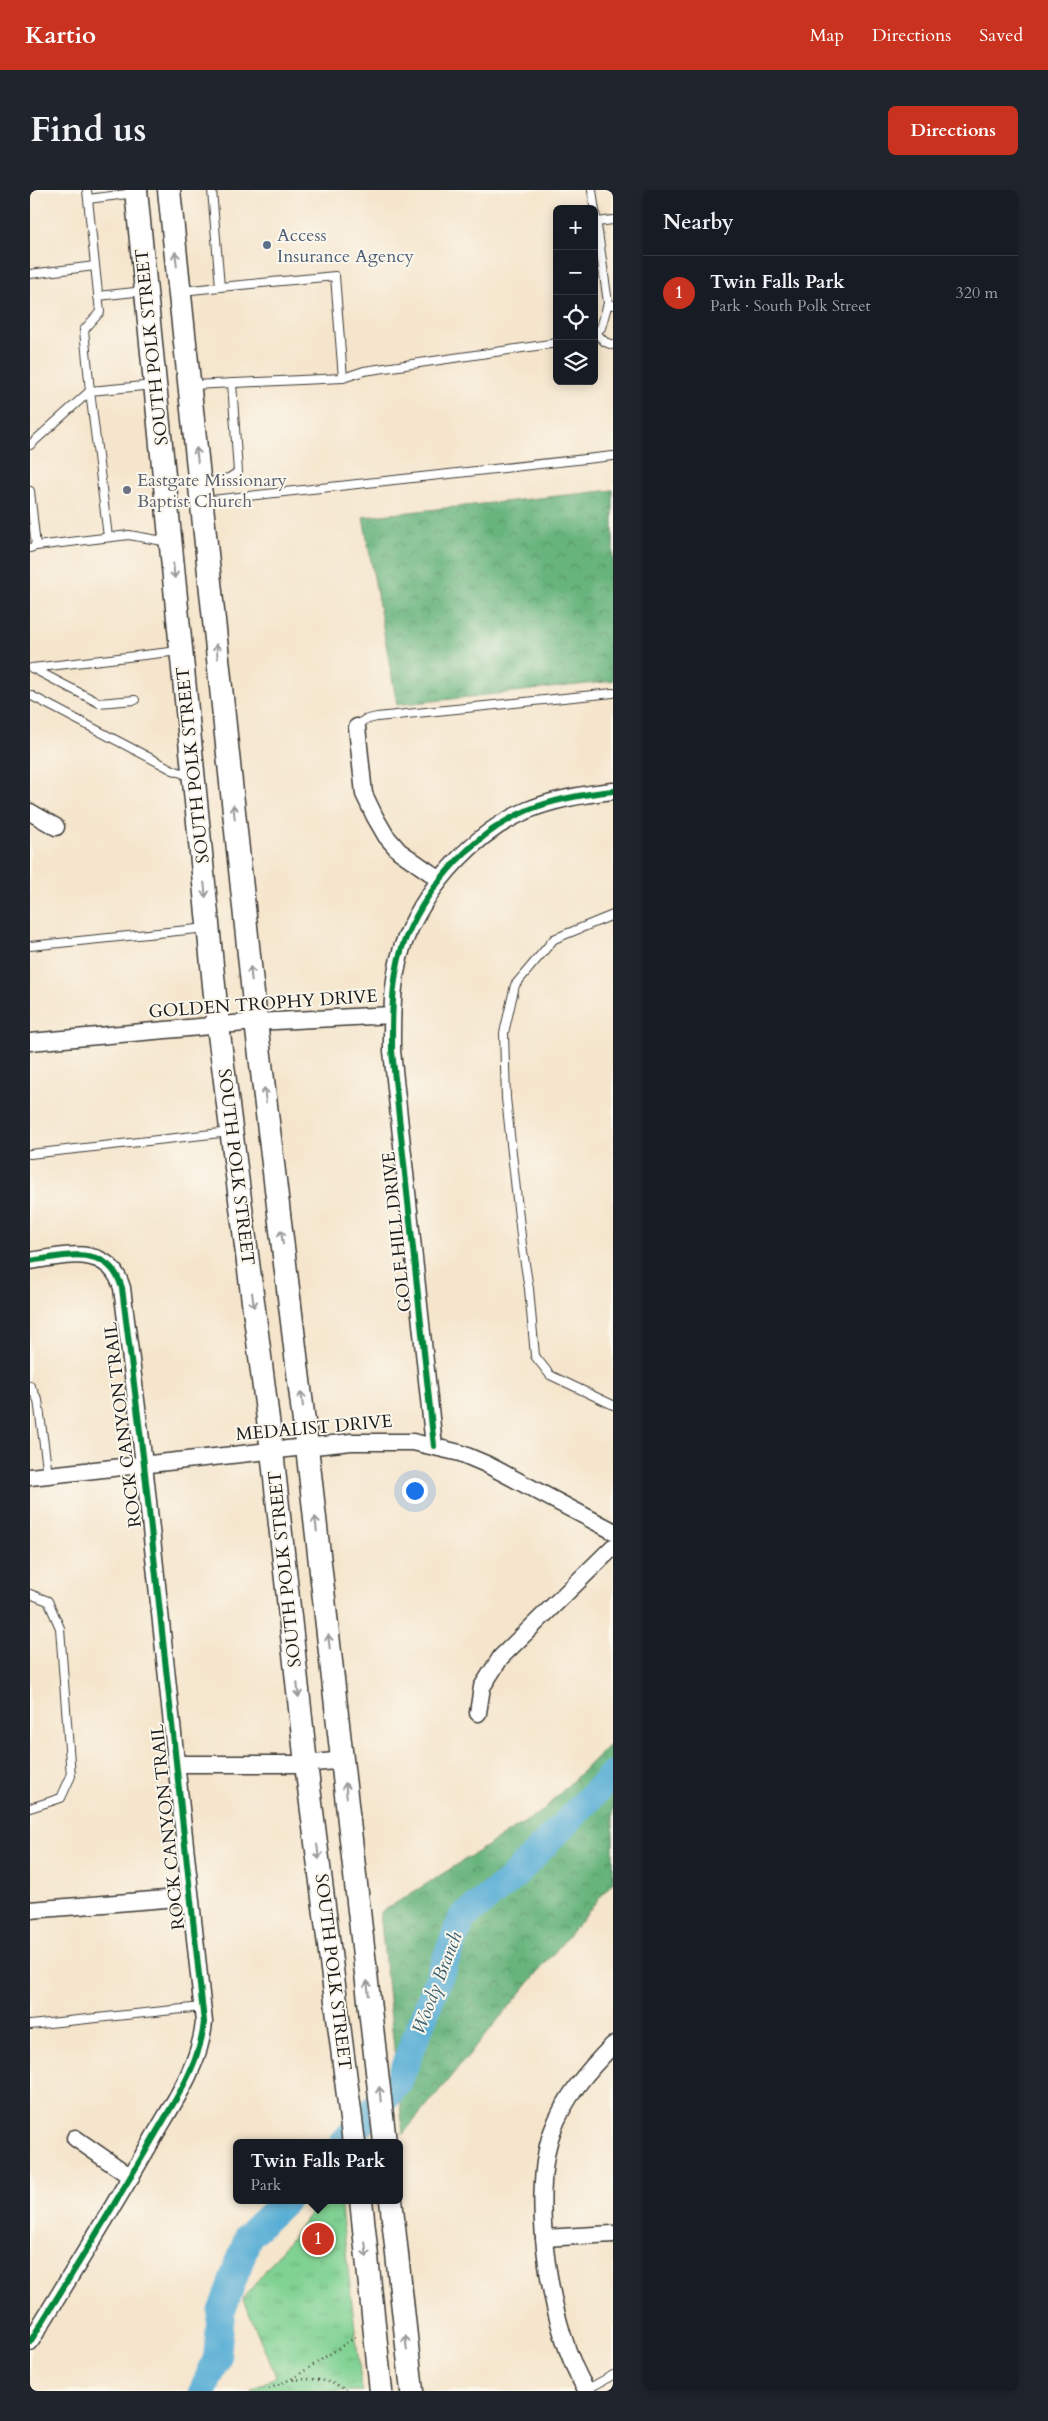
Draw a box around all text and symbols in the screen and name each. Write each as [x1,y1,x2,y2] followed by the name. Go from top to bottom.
[25,19,96,52] text: Kartio
[810,23,844,48] text: Map
[872,23,951,48] text: Directions
[979,23,1023,48] text: Saved
[30,106,146,154] text: Find us
[888,106,1018,155] button: Directions
[553,205,598,385] map controls
[553,205,598,250] button: +
[663,208,734,237] text: Nearby
[277,223,415,269] place label: Access Insurance Agency
[261,239,273,251] marker: Access Insurance Agency
[129,247,175,447] street label: SOUTH POLK STREET
[553,250,598,295] button: −
[171,251,181,267] one-way arrow
[710,269,845,295] text: Twin Falls Park
[675,282,683,304] text: 1
[956,282,998,304] text: 320 m
[553,295,598,340] button: locate
[710,295,871,317] text: Park · South Polk Street
[553,340,598,385] button: layers
[192,447,201,463] one-way arrow
[137,468,288,514] place label: Eastgate Missionary Baptist Church
[121,484,133,496] marker: Eastgate Missionary Baptist Church
[169,563,179,579] one-way arrow
[212,643,222,659] one-way arrow
[170,665,216,865] street label: SOUTH POLK STREET
[229,804,239,820] one-way arrow
[200,881,210,897] one-way arrow
[246,966,256,982] one-way arrow
[148,984,378,1024] street label: GOLDEN TROPHY DRIVE
[212,1067,260,1267] street label: SOUTH POLK STREET
[260,1087,270,1103] one-way arrow
[376,1151,418,1313] street label: GOLF HILL DRIVE
[277,1230,287,1246] one-way arrow
[248,1292,258,1308] one-way arrow
[98,1321,148,1529] street label: ROCK CANYON TRAIL
[296,1391,306,1407] one-way arrow
[235,1409,393,1447] street label: MEDALIST DRIVE
[262,1469,308,1669] street label: SOUTH POLK STREET
[402,1478,428,1504] your location
[311,1517,321,1533] one-way arrow
[324,1634,334,1650] one-way arrow
[294,1682,303,1698] one-way arrow
[145,1723,191,1931] street label: ROCK CANYON TRAIL
[341,1782,351,1798] one-way arrow
[313,1844,323,1860] one-way arrow
[309,1872,357,2072] street label: SOUTH POLK STREET
[406,1928,468,2038] water label: Woody Branch
[363,1981,373,1997] one-way arrow
[375,2087,385,2103] one-way arrow
[233,2139,403,2204] popup
[251,2148,385,2174] text: Twin Falls Park
[251,2174,281,2196] text: Park
[302,2220,334,2258] pin: 1
[361,2242,371,2258] one-way arrow
[401,2335,411,2351] one-way arrow

